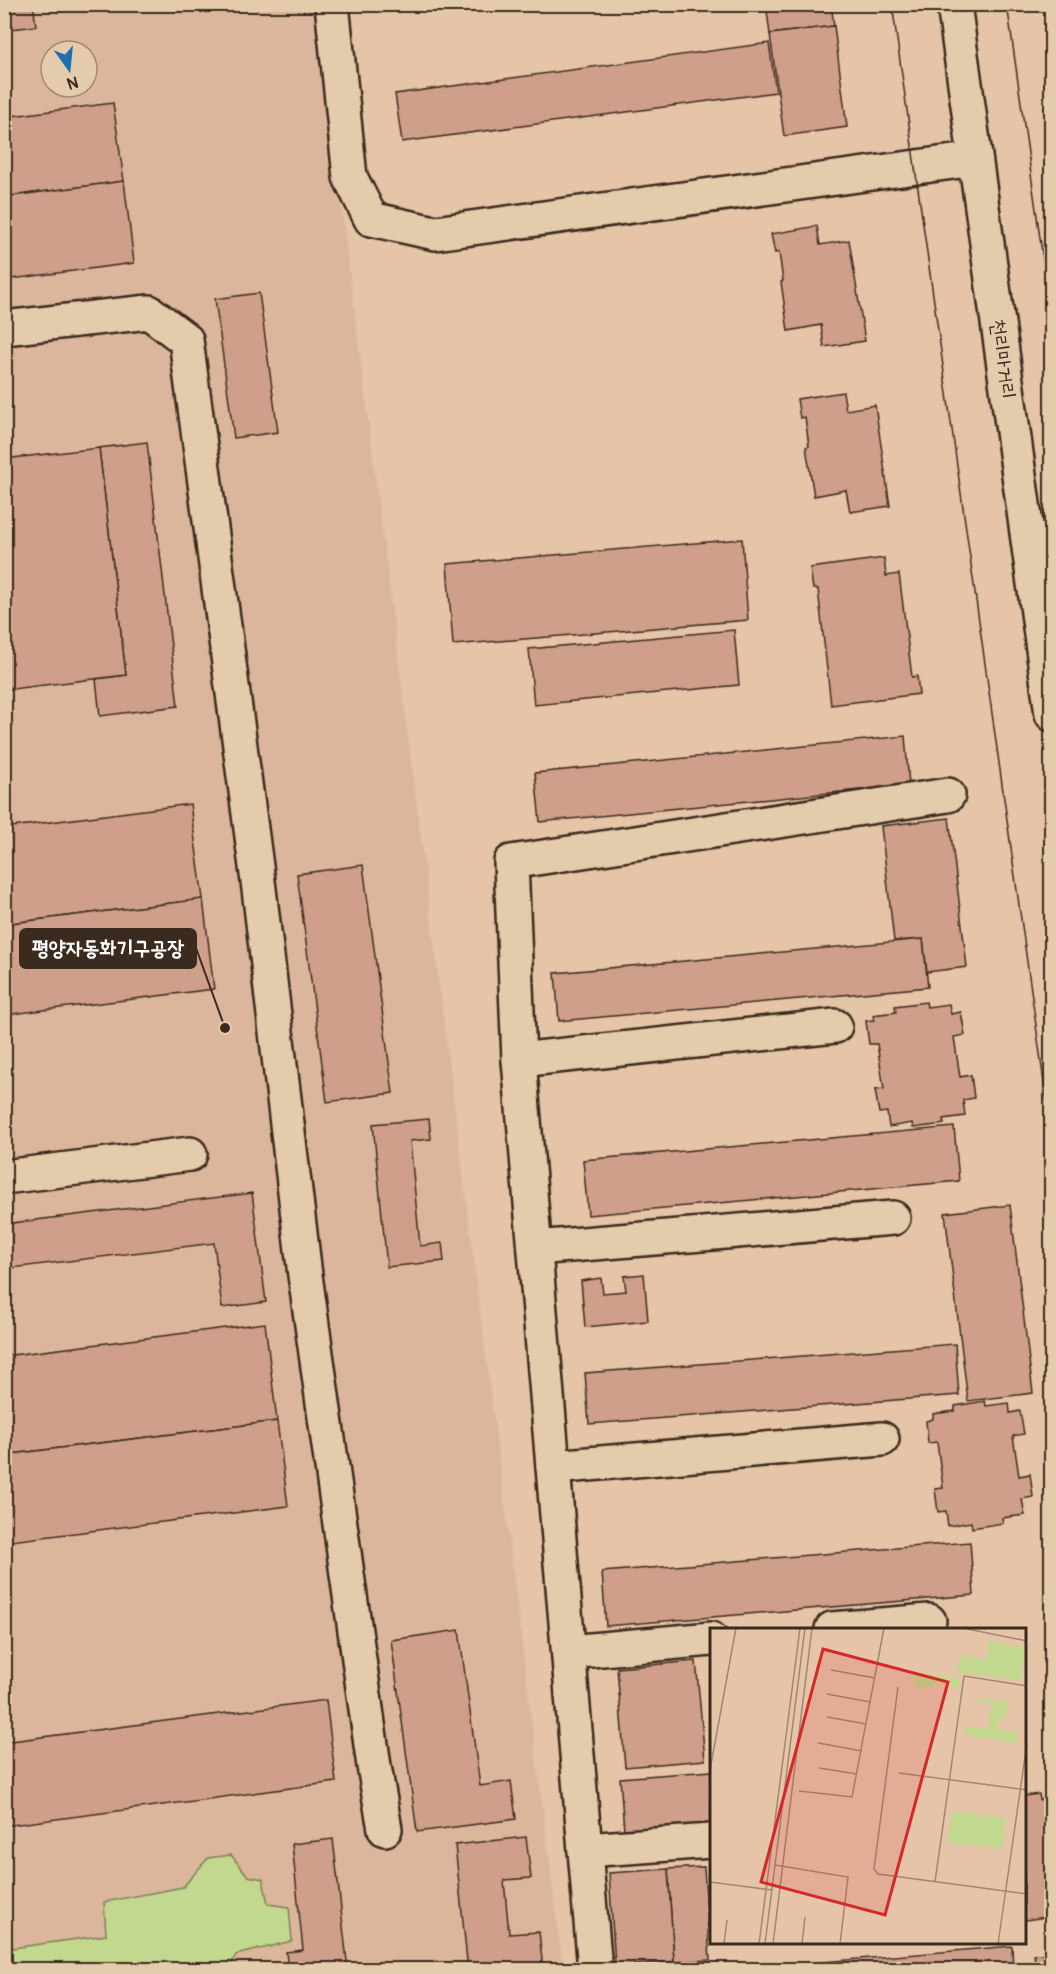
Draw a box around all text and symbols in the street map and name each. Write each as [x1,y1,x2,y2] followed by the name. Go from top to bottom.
[39,39,99,99] north arrow
[65,71,80,94] text: N
[985,317,1021,401] street label: 천리마거리
[20,929,196,968] callout: 평양자동화기구공장
[32,935,184,962] text: 평양자동화기구공장
[710,1628,1026,1944] inset map

